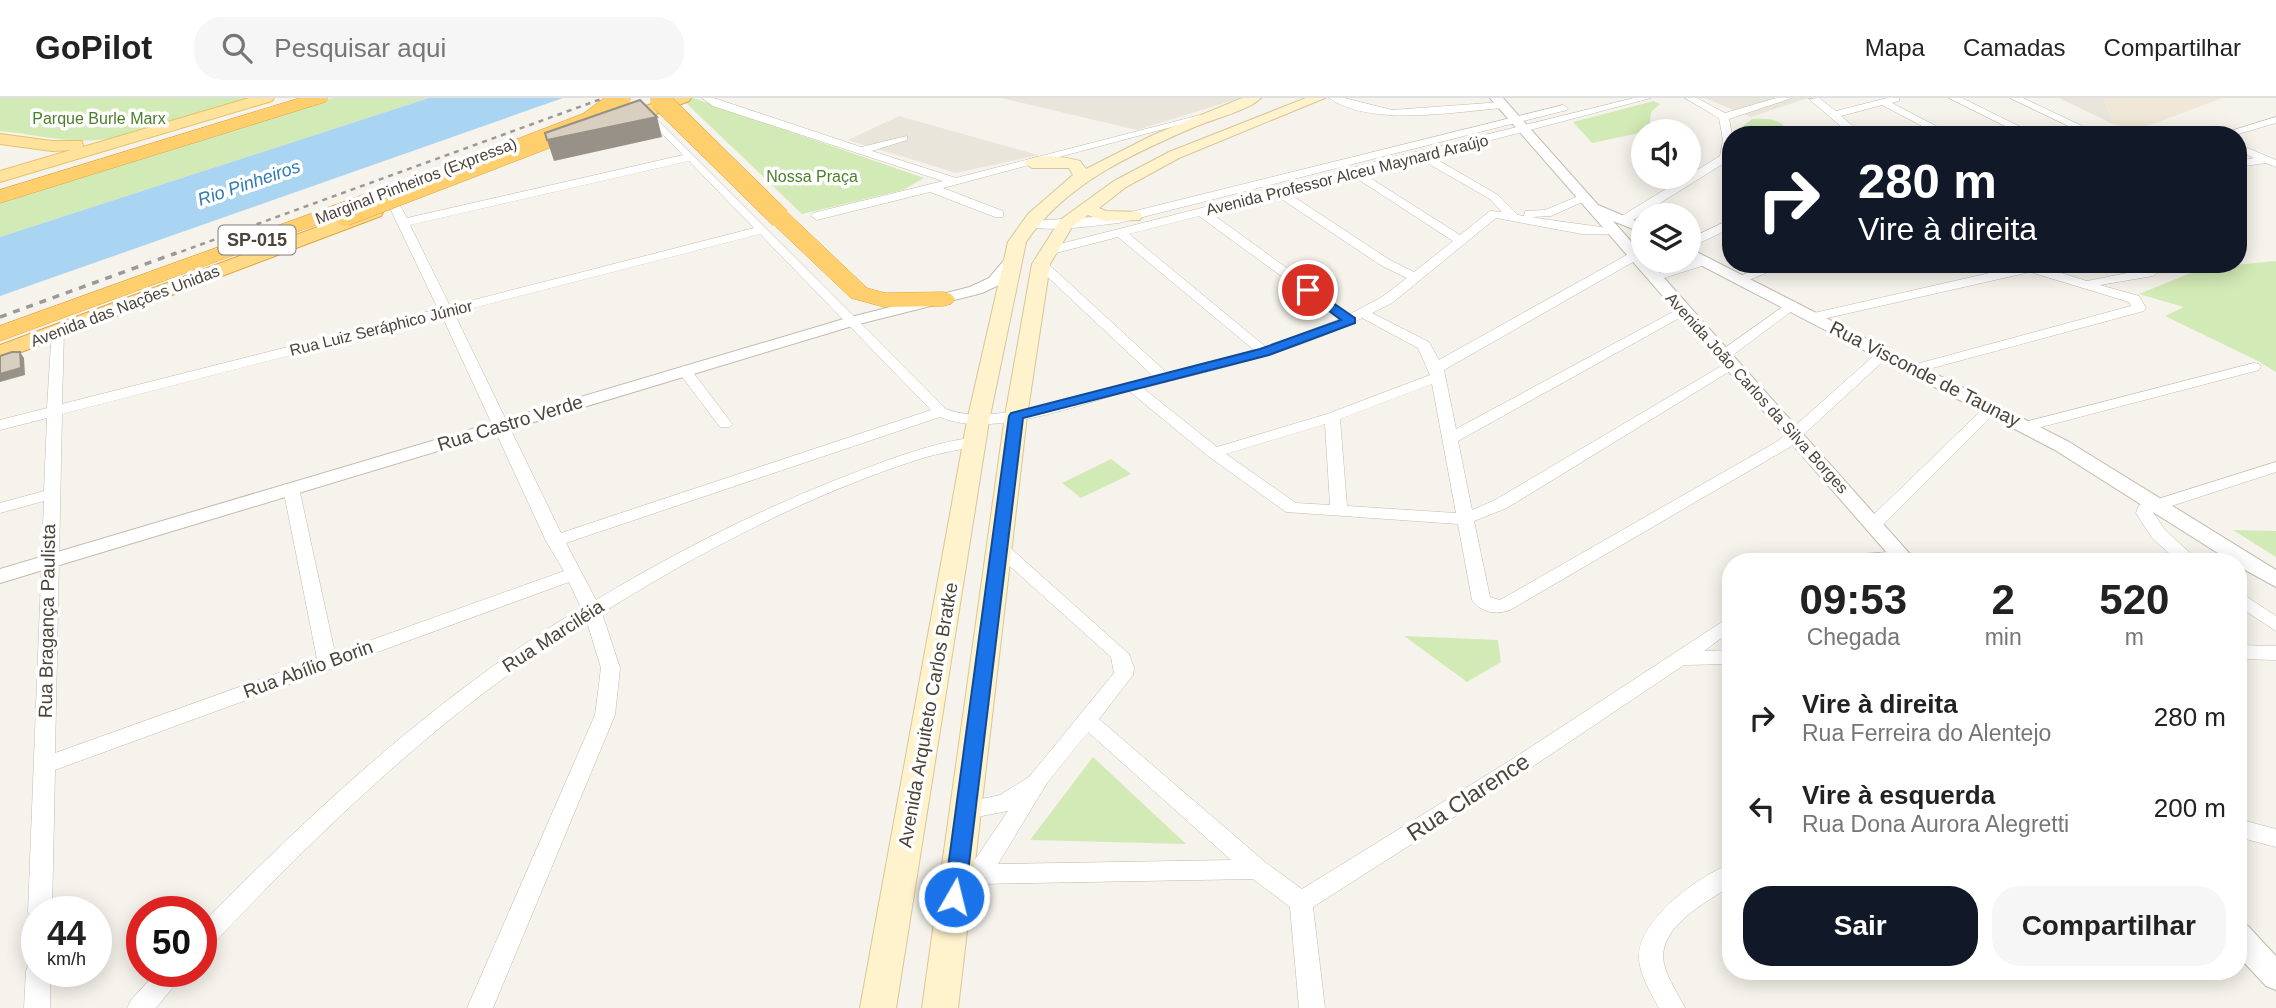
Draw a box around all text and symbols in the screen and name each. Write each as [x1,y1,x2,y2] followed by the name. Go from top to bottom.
[194,17,684,80] search box
[35,29,152,66] text: GoPilot
[218,29,256,67] icon: search
[274,33,446,63] text: Pesquisar aqui
[1865,34,1925,61] text: Mapa
[1963,34,2066,61] text: Camadas
[2104,34,2241,61] text: Compartilhar
[32,110,166,127] park label: Parque Burle Marx
[1631,119,1701,273] map controls
[1631,119,1701,189] button: sound
[1204,132,1490,218] street label: Avenida Professor Alceu Maynard Araújo
[313,135,519,227] street label: Marginal Pinheiros (Expressa)
[1743,154,1834,245] icon: right
[1858,154,1997,208] text: 280 m
[195,156,303,210] water label: Rio Pinheiros
[766,168,858,185] park label: Nossa Praça
[1631,203,1701,273] button: layers
[1858,211,2037,247] text: Vire à direita
[218,225,296,254] road number: SP-015
[1278,260,1338,320] pin
[28,262,222,350] street label: Avenida das Nações Unidas
[1289,271,1327,309] icon: arrive
[1662,289,1852,497] street label: Avenida João Carlos da Silva Borges
[288,297,475,359] street label: Rua Luiz Seráphico Júnior
[1826,317,2024,431] street label: Rua Visconde de Taunay
[435,391,585,455] street label: Rua Castro Verde
[35,523,59,718] street label: Rua Bragança Paulista
[1800,576,1907,623] text: 09:53
[1991,576,2015,623] text: 2
[2099,576,2169,623] text: 520
[894,581,962,849] street label: Avenida Arquiteto Carlos Bratke
[499,595,608,676] street label: Rua Marciléia
[1807,624,1900,650] text: Chegada
[1985,624,2022,650] text: min
[2125,624,2144,650] text: m
[240,636,376,702] street label: Rua Abílio Borin
[1802,689,1958,719] text: Vire à direita
[1743,699,1781,737] icon: right
[2154,702,2226,732] text: 280 m
[1802,720,2051,746] text: Rua Ferreira do Alentejo
[1402,748,1534,846] street label: Rua Clarence
[1802,780,1995,810] text: Vire à esquerda
[1743,790,1781,828] icon: left
[2154,793,2226,823] text: 200 m
[1802,811,2069,837] text: Rua Dona Aurora Alegretti
[917,860,991,934] position arrow
[1743,886,1978,966] button: Sair
[1992,886,2226,966] button: Compartilhar
[126,896,217,987] speed limit sign: 50
[47,913,86,952] text: 44
[47,949,86,969] text: km/h

